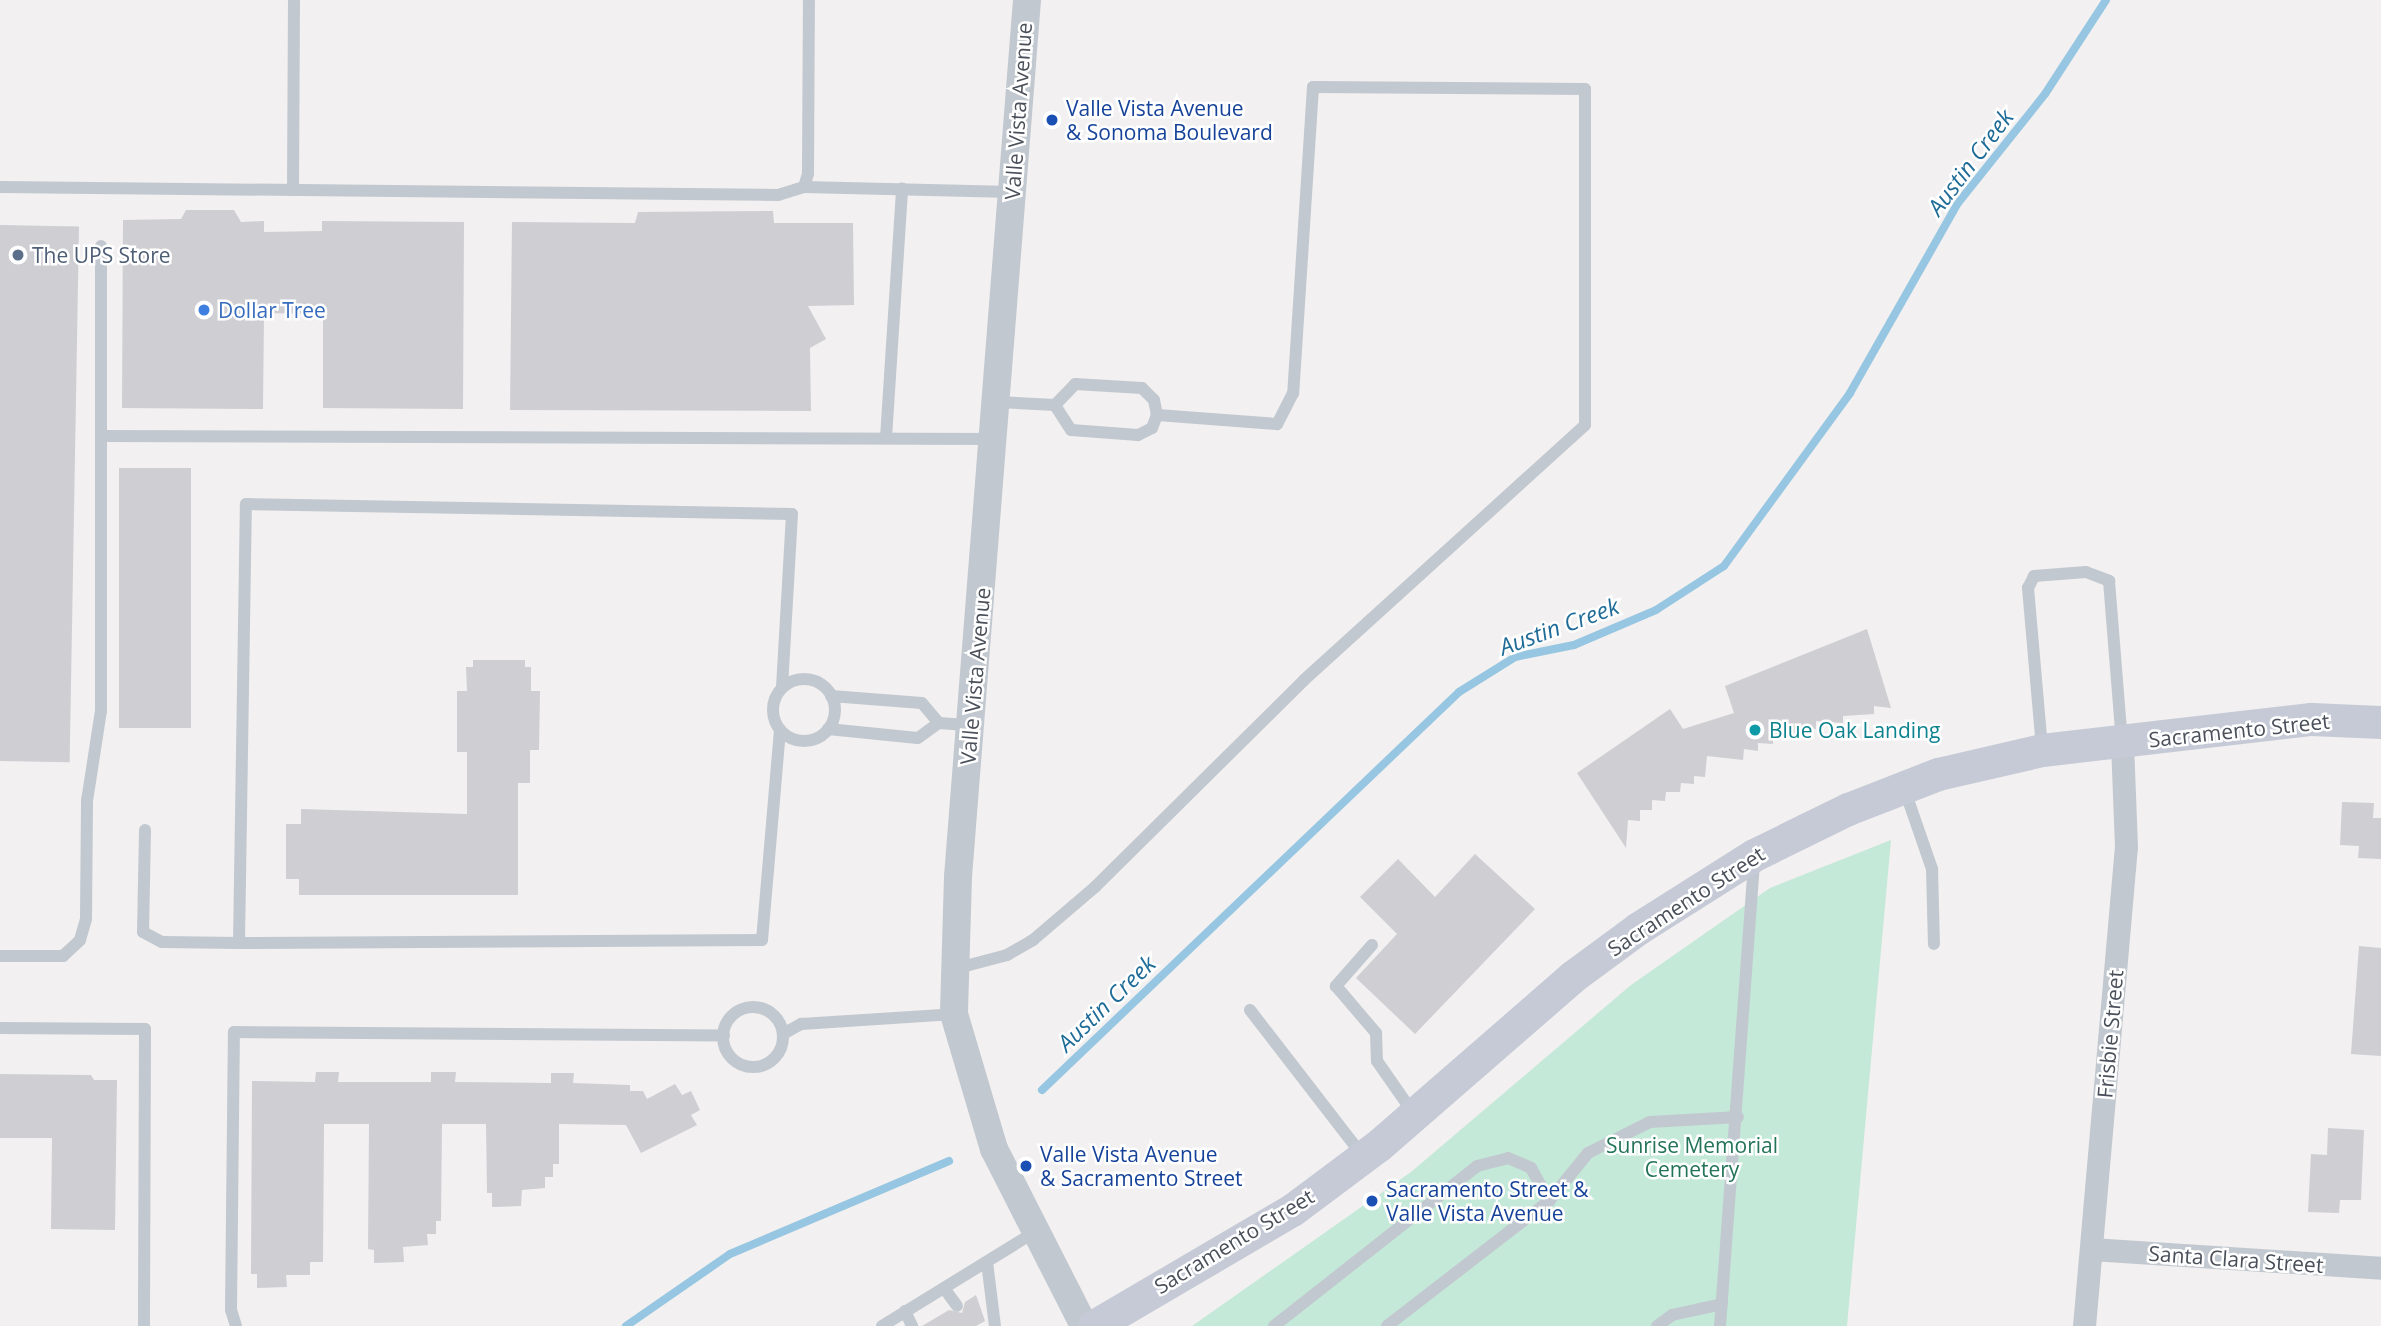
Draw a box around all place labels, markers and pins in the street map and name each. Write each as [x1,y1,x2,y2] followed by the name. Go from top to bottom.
[1066,95,1273,145] place label: Valle Vista Avenue & Sonoma Boulevard
[1044,112,1060,128] marker: Valle Vista Avenue & Sonoma Boulevard
[32,242,171,268] place label: The UPS Store
[10,247,26,263] marker: The UPS Store
[218,297,326,323] place label: Dollar Tree
[196,302,212,318] marker: Dollar Tree
[1769,717,1940,743] place label: Blue Oak Landing
[1747,722,1763,738] marker: Blue Oak Landing
[1040,1141,1243,1191] place label: Valle Vista Avenue & Sacramento Street
[1018,1158,1034,1174] marker: Valle Vista Avenue & Sacramento Street
[1386,1176,1589,1226] place label: Sacramento Street & Valle Vista Avenue
[1364,1193,1380,1209] marker: Sacramento Street & Valle Vista Avenue

